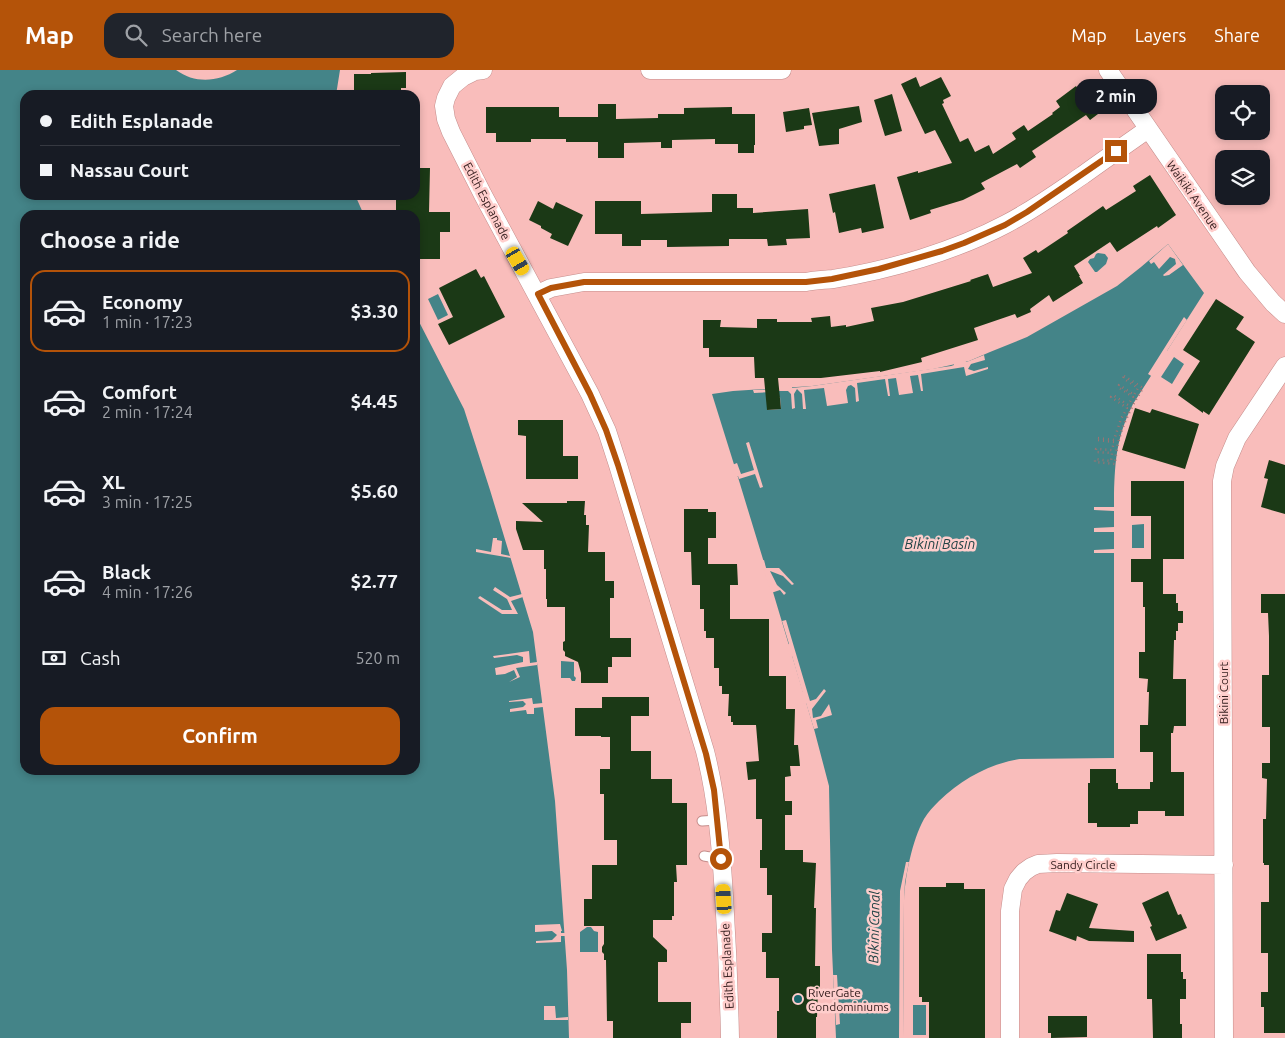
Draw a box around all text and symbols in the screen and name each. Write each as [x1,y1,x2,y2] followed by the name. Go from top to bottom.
[104,13,454,58] search box
[122,21,150,49] icon: search
[25,22,74,49] text: Map
[162,24,262,46] text: Search here
[1071,25,1107,45] text: Map
[1135,25,1186,45] text: Layers
[1214,25,1260,45] text: Share
[1075,78,1157,114] callout: 2 min
[1215,85,1270,205] map controls
[1215,85,1270,140] button: locate
[1096,87,1136,105] text: 2 min
[70,110,213,132] text: Edith Esplanade
[1105,140,1127,162] route end
[1215,150,1270,205] button: layers
[1164,158,1222,232] street label: Waikiki Avenue
[70,159,189,181] text: Nassau Court
[461,160,513,242] street label: Edith Esplanade
[40,227,180,252] text: Choose a ride
[504,244,531,278] car
[42,289,87,334] icon: car
[102,291,183,313] text: Economy
[350,300,398,322] text: $3.30
[102,313,193,331] text: 1 min · 17:23
[42,379,87,424] icon: car
[102,381,177,403] text: Comfort
[350,390,398,412] text: $4.45
[102,403,193,421] text: 2 min · 17:24
[42,469,87,514] icon: car
[102,471,125,493] text: XL
[350,480,398,502] text: $5.60
[102,493,193,511] text: 3 min · 17:25
[905,536,975,552] water label: Bikini Basin
[42,559,87,604] icon: car
[102,561,151,583] text: Black
[350,570,398,592] text: $2.77
[102,583,193,601] text: 4 min · 17:26
[40,644,68,672] icon: cash
[80,647,121,669] text: Cash
[355,649,400,667] text: 520 m
[1217,661,1230,724] street label: Bikini Court
[40,707,400,765] button: Confirm
[710,848,732,870] route start
[1050,858,1116,871] street label: Sandy Circle
[715,884,732,914] car
[865,890,883,963] water label: Bikini Canal
[718,923,736,1009] street label: Edith Esplanade
[808,986,889,1013] place label: RiverGate Condominiums
[792,993,804,1005] marker: RiverGate Condominiums

